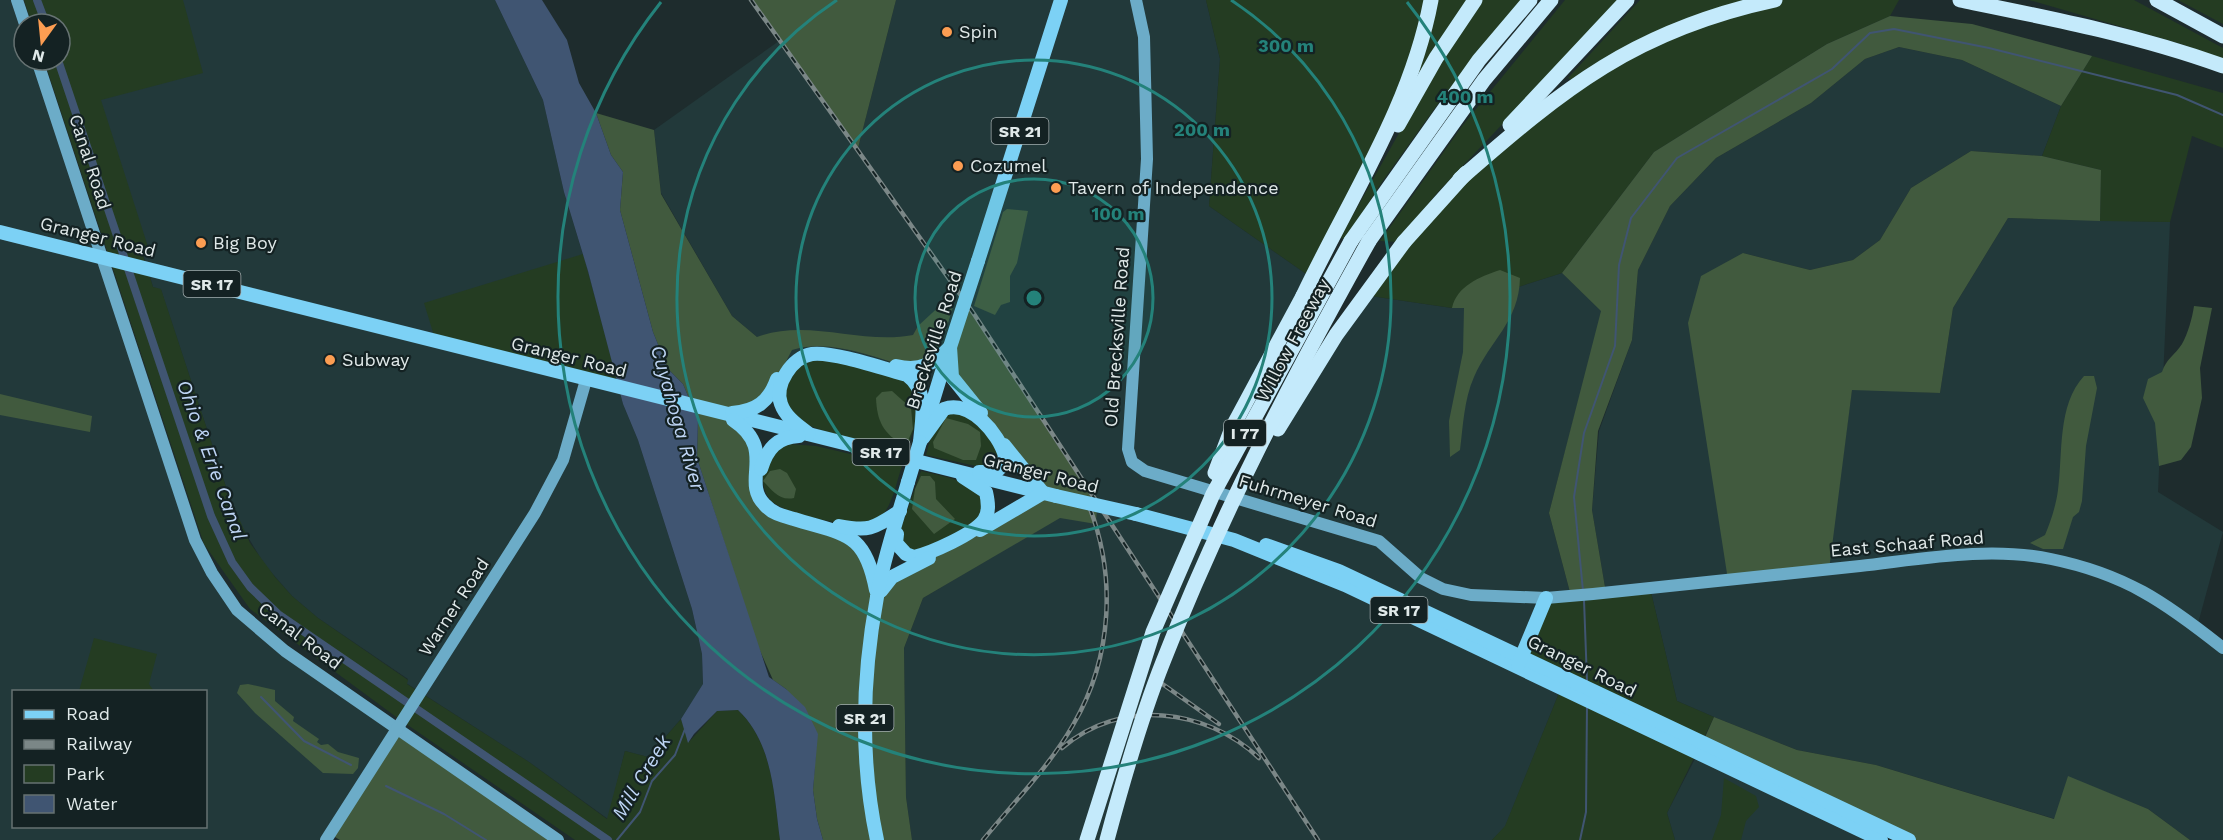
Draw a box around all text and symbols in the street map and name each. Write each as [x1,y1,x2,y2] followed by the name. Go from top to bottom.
[12,12,72,72] north arrow
[959,21,998,42] place label: Spin
[940,25,954,39] marker: Spin
[1258,35,1314,56] text: 300 m
[30,45,46,67] text: N
[1437,86,1493,107] text: 400 m
[65,112,116,212] street label: Canal Road
[992,118,1048,144] road number: SR 21
[1174,119,1230,140] text: 200 m
[970,155,1047,176] place label: Cozumel
[951,159,965,173] marker: Cozumel
[1068,177,1279,198] place label: Tavern of Independence
[1049,181,1063,195] marker: Tavern of Independence
[1091,203,1145,224] text: 100 m
[38,212,158,261] street label: Granger Road
[213,232,278,253] place label: Big Boy
[194,236,208,250] marker: Big Boy
[1100,246,1133,428] street label: Old Brecksville Road
[901,268,966,412] street label: Brecksville Road
[184,271,240,297] road number: SR 17
[1251,274,1334,405] street label: Willow Freeway
[1024,288,1044,308] centre of rings
[509,332,629,381] street label: Granger Road
[646,342,711,495] water label: Cuyahoga River
[342,349,410,370] place label: Subway
[323,353,337,367] marker: Subway
[172,377,252,543] water label: Ohio & Erie Canal
[1224,420,1266,446] road number: I 77
[852,439,910,465] road number: SR 17
[981,448,1101,497] street label: Granger Road
[1236,469,1380,532] street label: Fuhrmeyer Road
[1829,526,1985,561] street label: East Schaaf Road
[414,554,493,660] street label: Warner Road
[255,597,346,674] street label: Canal Road
[1370,597,1428,623] road number: SR 17
[1524,630,1640,701] street label: Granger Road
[12,690,207,828] legend
[66,703,110,724] text: Road
[836,705,894,731] road number: SR 21
[606,729,676,824] water label: Mill Creek
[66,733,133,754] text: Railway
[66,763,105,784] text: Park
[66,793,118,814] text: Water

